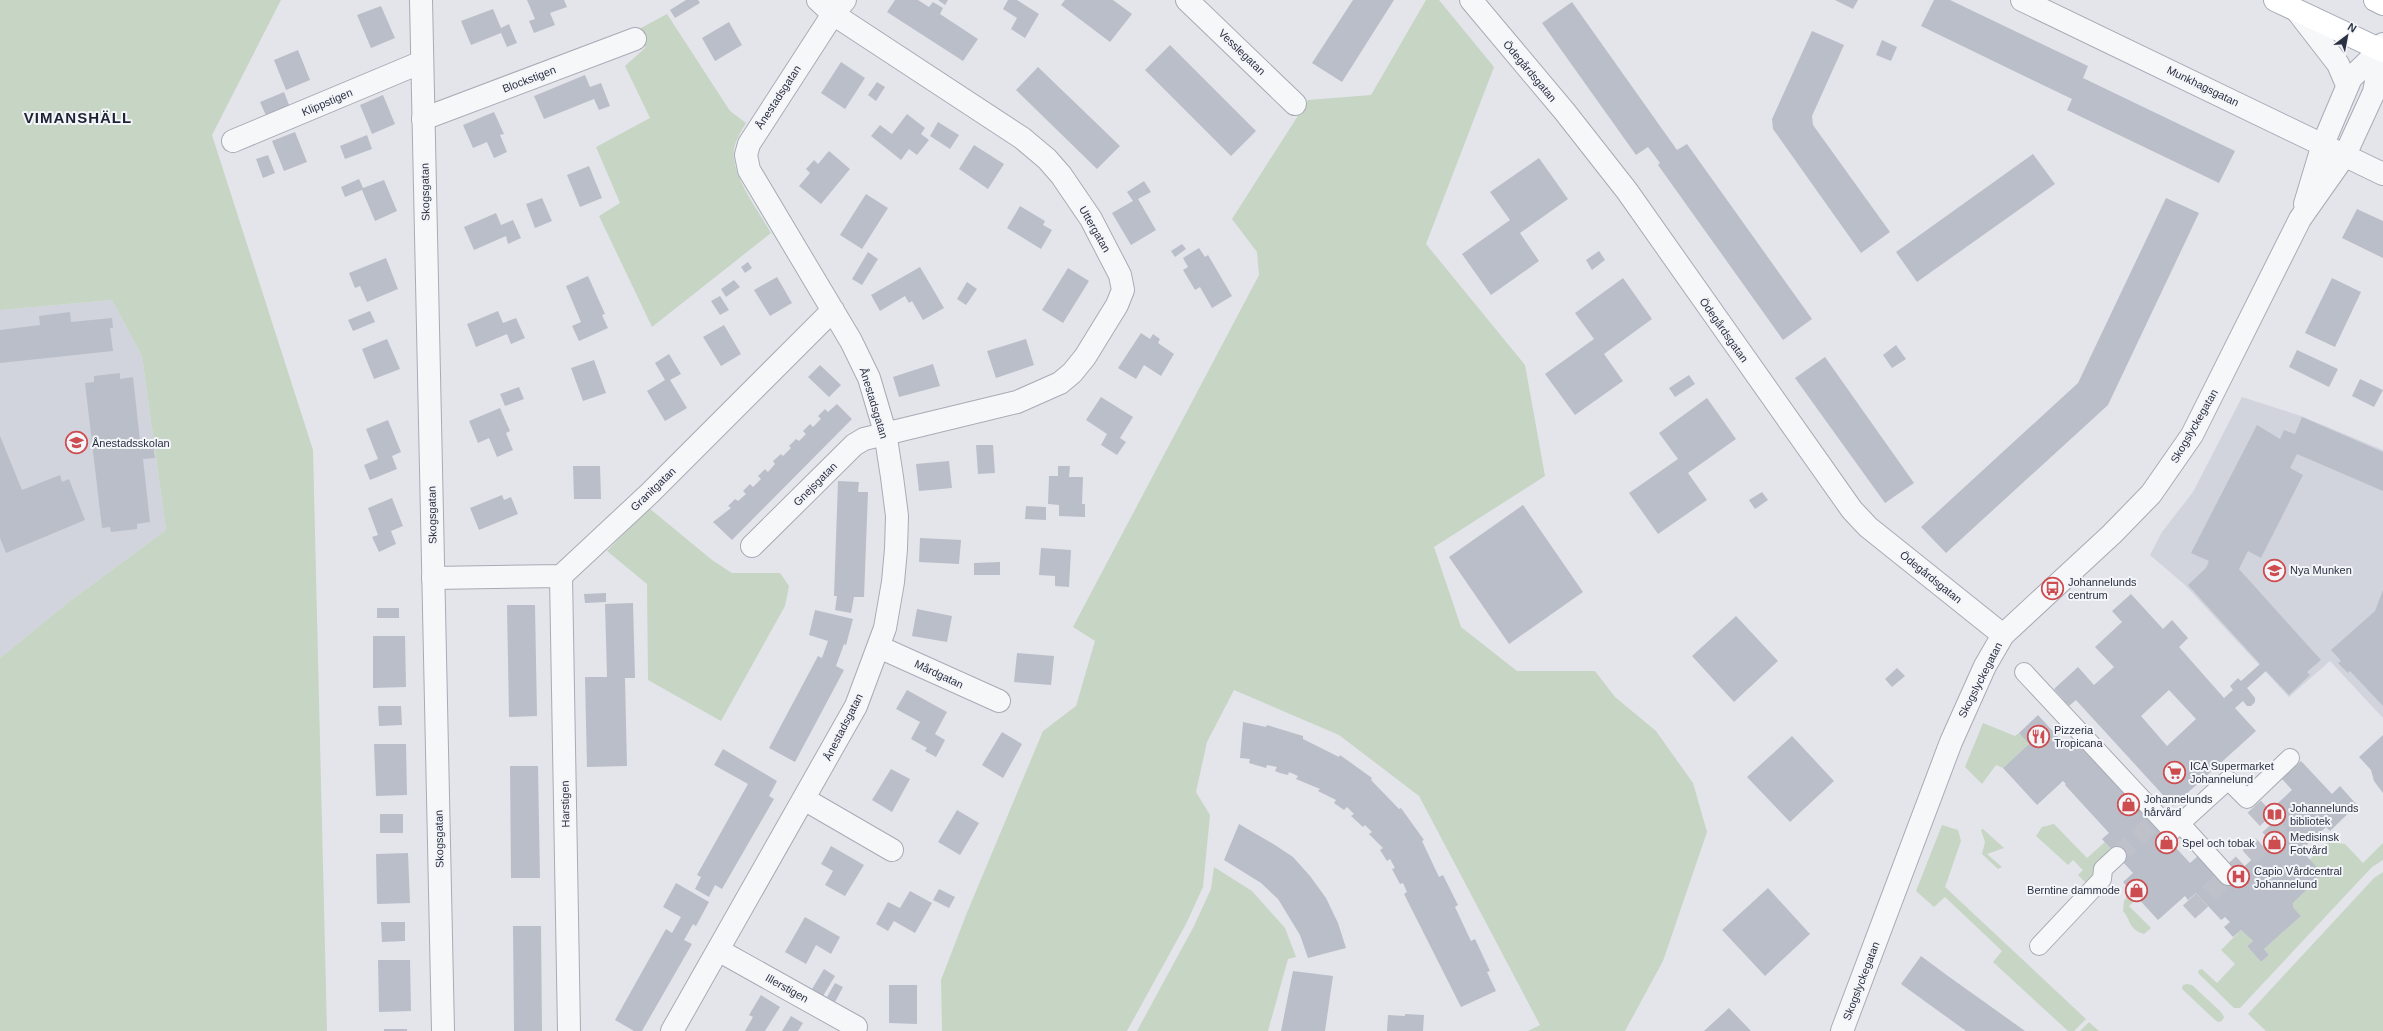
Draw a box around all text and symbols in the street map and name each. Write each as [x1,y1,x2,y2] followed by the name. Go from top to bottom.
[2327,16,2367,56] north arrow
[2346,20,2359,35] text: N
[1216,27,1268,77] street label: Vesslegatan
[1501,38,1559,104] street label: Ödegårdsgatan
[501,63,557,95] street label: Blockstigen
[753,63,803,131] street label: Ånestadsgatan
[2165,63,2241,109] street label: Munkhagsgatan
[300,86,354,118] street label: Klippstigen
[24,109,132,126] district label: VIMANSHÄLL
[418,163,432,221] street label: Skogsgatan
[1077,204,1113,254] street label: Uttergatan
[1697,295,1751,365] street label: Ödegårdsgatan
[858,366,890,440] street label: Ånestadsgatan
[2168,387,2220,465] street label: Skogslyckegatan
[64,430,90,456] school or university icon: Ånestadsskolan
[92,437,170,449] place label: Ånestadsskolan
[791,460,839,508] street label: Gnejsgatan
[628,465,678,513] street label: Granitgatan
[425,486,439,544] street label: Skogsgatan
[1898,548,1964,606] street label: Ödegårdsgatan
[2262,557,2288,583] school or university icon: Nya Munken
[2290,564,2352,576] place label: Nya Munken
[2040,575,2066,601] bus stop icon: Johannelunds centrum
[2068,576,2137,601] place label: Johannelunds centrum
[1956,640,2004,720] street label: Skogslyckegatan
[913,657,965,691] street label: Mårdgatan
[821,692,865,762] street label: Ånestadsgatan
[2025,723,2051,749] restaurant icon: Pizzeria Tropicana
[2054,724,2103,749] place label: Pizzeria Tropicana
[2162,759,2188,785] supermarket icon: ICA Supermarket Johannelund
[2190,760,2274,785] place label: ICA Supermarket Johannelund
[559,780,571,828] street label: Harstigen
[2115,792,2141,818] shop icon: Johannelunds hårvård
[2144,793,2213,818] place label: Johannelunds hårvård
[2261,801,2287,827] library icon: Johannelunds bibliotek
[2290,802,2359,827] place label: Johannelunds bibliotek
[432,810,446,868] street label: Skogsgatan
[2153,830,2179,856] shop icon: Spel och tobak
[2261,830,2287,856] shop icon: Medisinsk Fotvård
[2290,831,2339,856] place label: Medisinsk Fotvård
[2182,837,2255,849] place label: Spel och tobak
[2225,864,2251,890] hospital icon: Capio Vårdcentral Johannelund
[2254,865,2342,890] place label: Capio Vårdcentral Johannelund
[2123,877,2149,903] shop icon: Berntine dammode
[2027,884,2120,896] place label: Berntine dammode
[1840,940,1882,1022] street label: Skogslyckegatan
[764,971,810,1005] street label: Illerstigen

